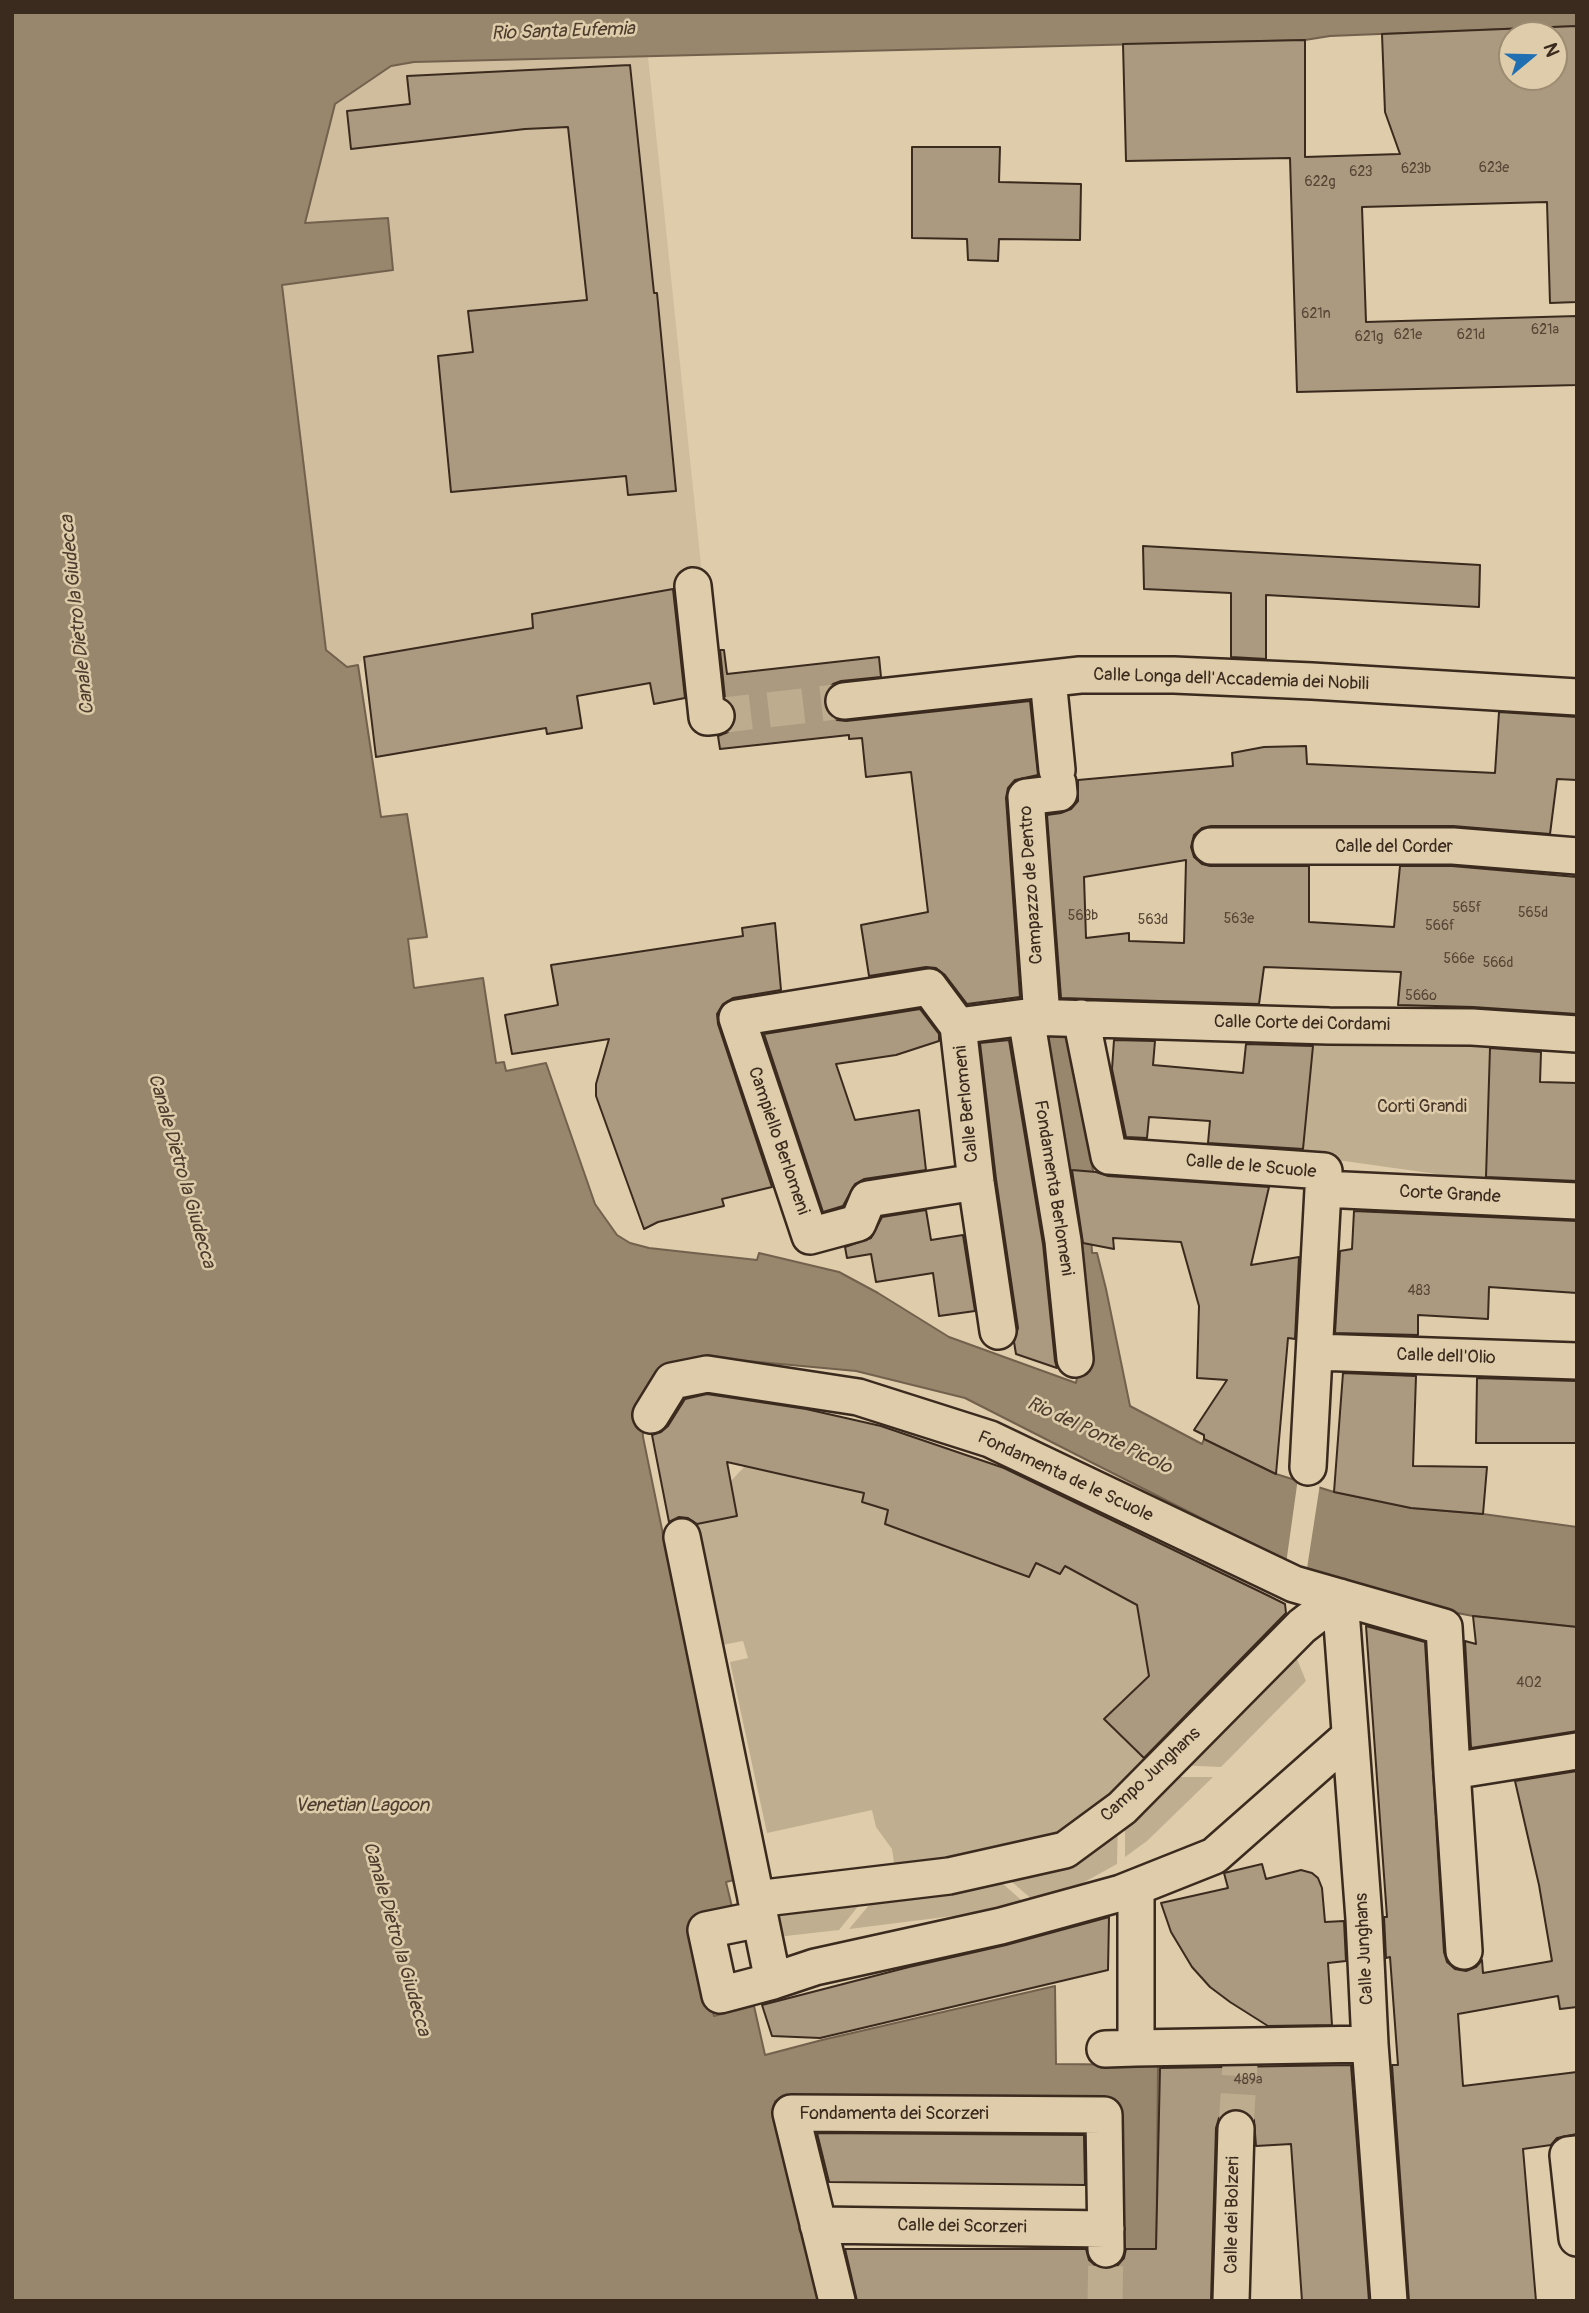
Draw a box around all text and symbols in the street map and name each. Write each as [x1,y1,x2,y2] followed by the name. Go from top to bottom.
[491,18,635,46] water label: Rio Santa Eufemia
[1498,21,1568,91] north arrow
[1538,40,1564,60] text: N
[1479,160,1509,176] house number: 623e
[1401,161,1431,177] house number: 623b
[1349,164,1373,180] house number: 623
[1305,174,1335,190] house number: 622g
[1301,306,1331,322] house number: 621n
[1531,322,1559,338] house number: 621a
[1394,327,1422,343] house number: 621e
[1457,327,1485,343] house number: 621d
[1355,329,1383,345] house number: 621g
[56,514,100,716] water label: Canale Dietro la Giudecca
[1093,664,1369,696] street label: Calle Longa dell'Accademia dei Nobili
[1016,805,1048,965] street label: Campazzo de Dentro
[1335,836,1453,858] street label: Calle del Corder
[1452,900,1482,916] house number: 565f
[1518,905,1548,921] house number: 565d
[1068,908,1098,924] house number: 563b
[1224,911,1254,927] house number: 563e
[1138,912,1168,928] house number: 563d
[1425,918,1455,934] house number: 566f
[1444,951,1474,967] house number: 566e
[1483,955,1513,971] house number: 566d
[1405,988,1437,1004] house number: 566o
[1214,1012,1390,1036] street label: Calle Corte dei Cordami
[950,1044,984,1164] street label: Calle Berlomeni
[743,1064,813,1218] street label: Campiello Berlomeni
[142,1071,220,1271] water label: Canale Dietro la Giudecca
[1377,1096,1467,1118] park label: Corti Grandi
[1028,1099,1078,1277] street label: Fondamenta Berlomeni
[1185,1151,1317,1183] street label: Calle de le Scuole
[1399,1182,1501,1208] street label: Corte Grande
[1408,1283,1430,1299] house number: 483
[1396,1344,1496,1370] street label: Calle dell'Olio
[1023,1393,1175,1479] water label: Rio del Ponte Picolo
[974,1427,1156,1527] street label: Fondamenta de le Scuole
[1516,1675,1542,1691] house number: 402
[1097,1723,1205,1827] street label: Campo Junghans
[295,1795,429,1817] water label: Venetian Lagoon
[357,1839,435,2039] water label: Canale Dietro la Giudecca
[1351,1892,1379,2006] street label: Calle Junghans
[1234,2072,1262,2088] house number: 489a
[799,2103,989,2125] street label: Fondamenta dei Scorzeri
[1221,2156,1245,2274] street label: Calle dei Bolzeri
[897,2215,1027,2239] street label: Calle dei Scorzeri

